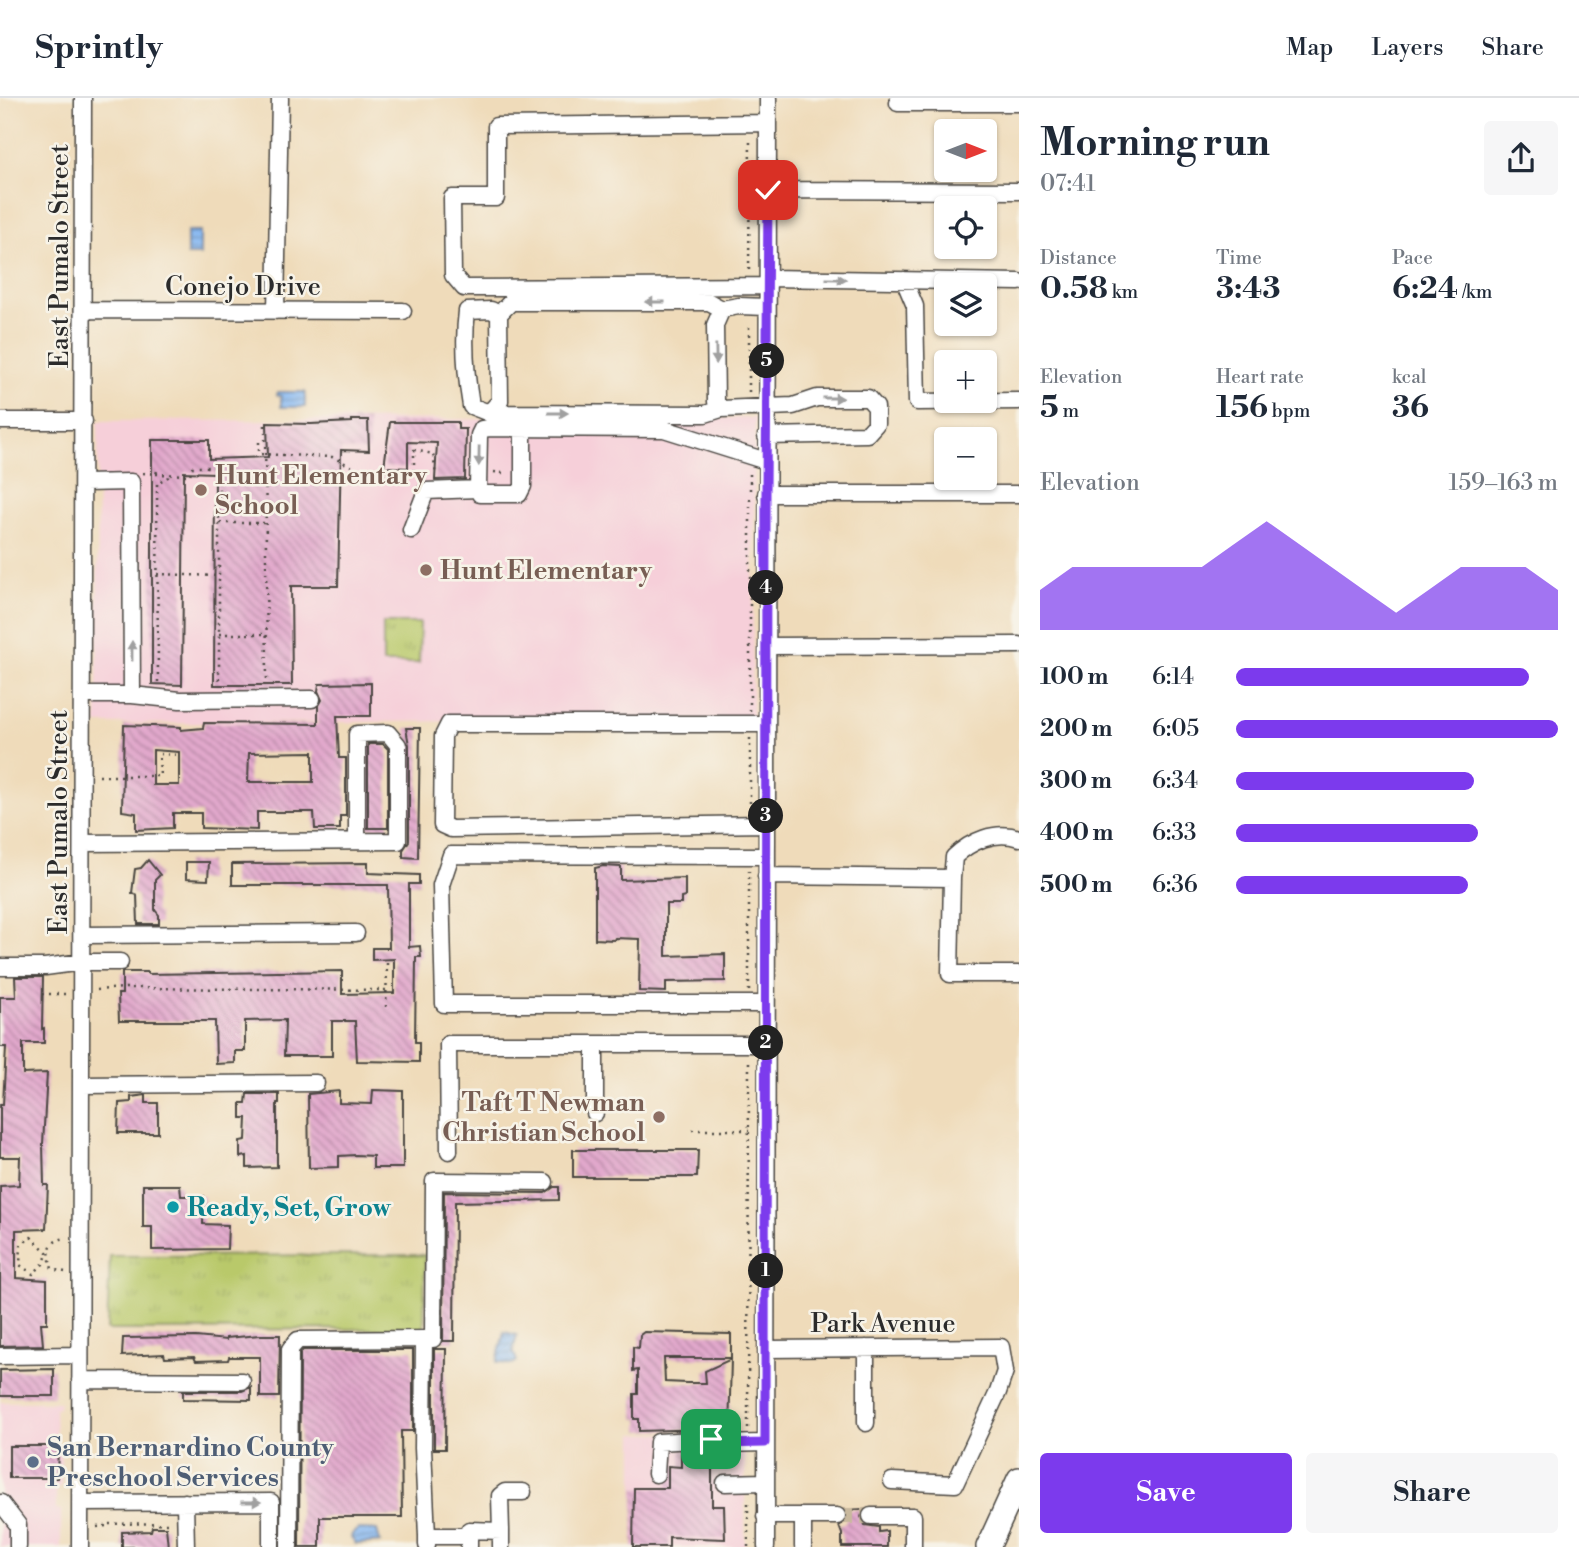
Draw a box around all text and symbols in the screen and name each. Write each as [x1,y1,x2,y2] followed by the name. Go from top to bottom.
[35,28,163,69] text: Sprintly
[1286,33,1333,63] text: Map
[1371,33,1443,63] text: Layers
[1481,33,1544,63] text: Share
[934,119,998,182] north arrow
[934,119,997,490] map controls
[1040,120,1270,167] text: Morning run
[1484,121,1558,195] button: share
[44,144,76,368] street label: East Pumalo Street
[738,160,798,220] pin
[1040,170,1096,198] text: 07:41
[749,171,787,209] icon: check
[934,196,997,259] button: locate
[1040,246,1117,270] text: Distance
[1216,246,1262,270] text: Time
[1392,246,1433,270] text: Pace
[1040,270,1108,308] text: 0.58
[1216,270,1280,308] text: 3:43
[1392,270,1458,308] text: 6:24
[165,271,321,303] street label: Conejo Drive
[825,273,847,285] one-way arrow
[934,273,997,336] button: layers
[1108,280,1138,304] text: km
[1458,280,1492,304] text: /km
[644,296,666,308] one-way arrow
[710,344,721,366] one-way arrow
[750,344,784,378] pin: 5
[761,348,772,372] text: 5
[934,350,997,413] button: +
[1040,365,1122,389] text: Elevation
[1216,365,1304,389] text: Heart rate
[1392,365,1426,389] text: kcal
[1040,389,1059,427] text: 5
[1216,389,1268,427] text: 156
[1392,389,1429,427] text: 36
[823,392,845,404] one-way arrow
[1059,399,1079,423] text: m
[1268,399,1310,423] text: bpm
[547,407,569,418] one-way arrow
[934,427,997,490] button: −
[473,445,485,467] one-way arrow
[215,460,428,522] place label: Hunt Elementary School
[1040,469,1140,497] text: Elevation
[1448,469,1558,497] text: 159–163 m
[193,482,209,498] marker: Hunt Elementary School
[440,555,653,587] place label: Hunt Elementary
[418,562,434,578] marker: Hunt Elementary
[748,570,784,606] pin: 4
[759,575,772,599] text: 4
[126,640,138,662] one-way arrow
[1040,663,1108,691] text: 100 m
[1152,663,1194,691] text: 6:14
[43,710,75,934] street label: East Pumalo Street
[1040,715,1112,743] text: 200 m
[1152,715,1199,743] text: 6:05
[1040,767,1112,795] text: 300 m
[1152,767,1198,795] text: 6:34
[748,798,784,834] pin: 3
[760,803,771,827] text: 3
[1040,819,1113,847] text: 400 m
[1152,819,1197,847] text: 6:33
[1040,871,1112,899] text: 500 m
[1152,871,1198,899] text: 6:36
[748,1026,784,1060] pin: 2
[760,1030,771,1054] text: 2
[442,1087,645,1149] place label: Taft T Newman Christian School
[651,1109,667,1125] marker: Taft T Newman Christian School
[187,1192,392,1224] place label: Ready, Set, Grow
[165,1199,181,1215] marker: Ready, Set, Grow
[748,1254,784,1288] pin: 1
[761,1258,770,1282] text: 1
[810,1308,956,1340] street label: Park Avenue
[681,1409,741,1469] pin
[692,1420,730,1458] icon: arrive
[47,1432,335,1494] place label: San Bernardino County Preschool Services
[1040,1453,1292,1533] button: Save
[1306,1453,1558,1533] button: Share
[25,1454,41,1470] marker: San Bernardino County Preschool Services
[240,1496,262,1508] one-way arrow

